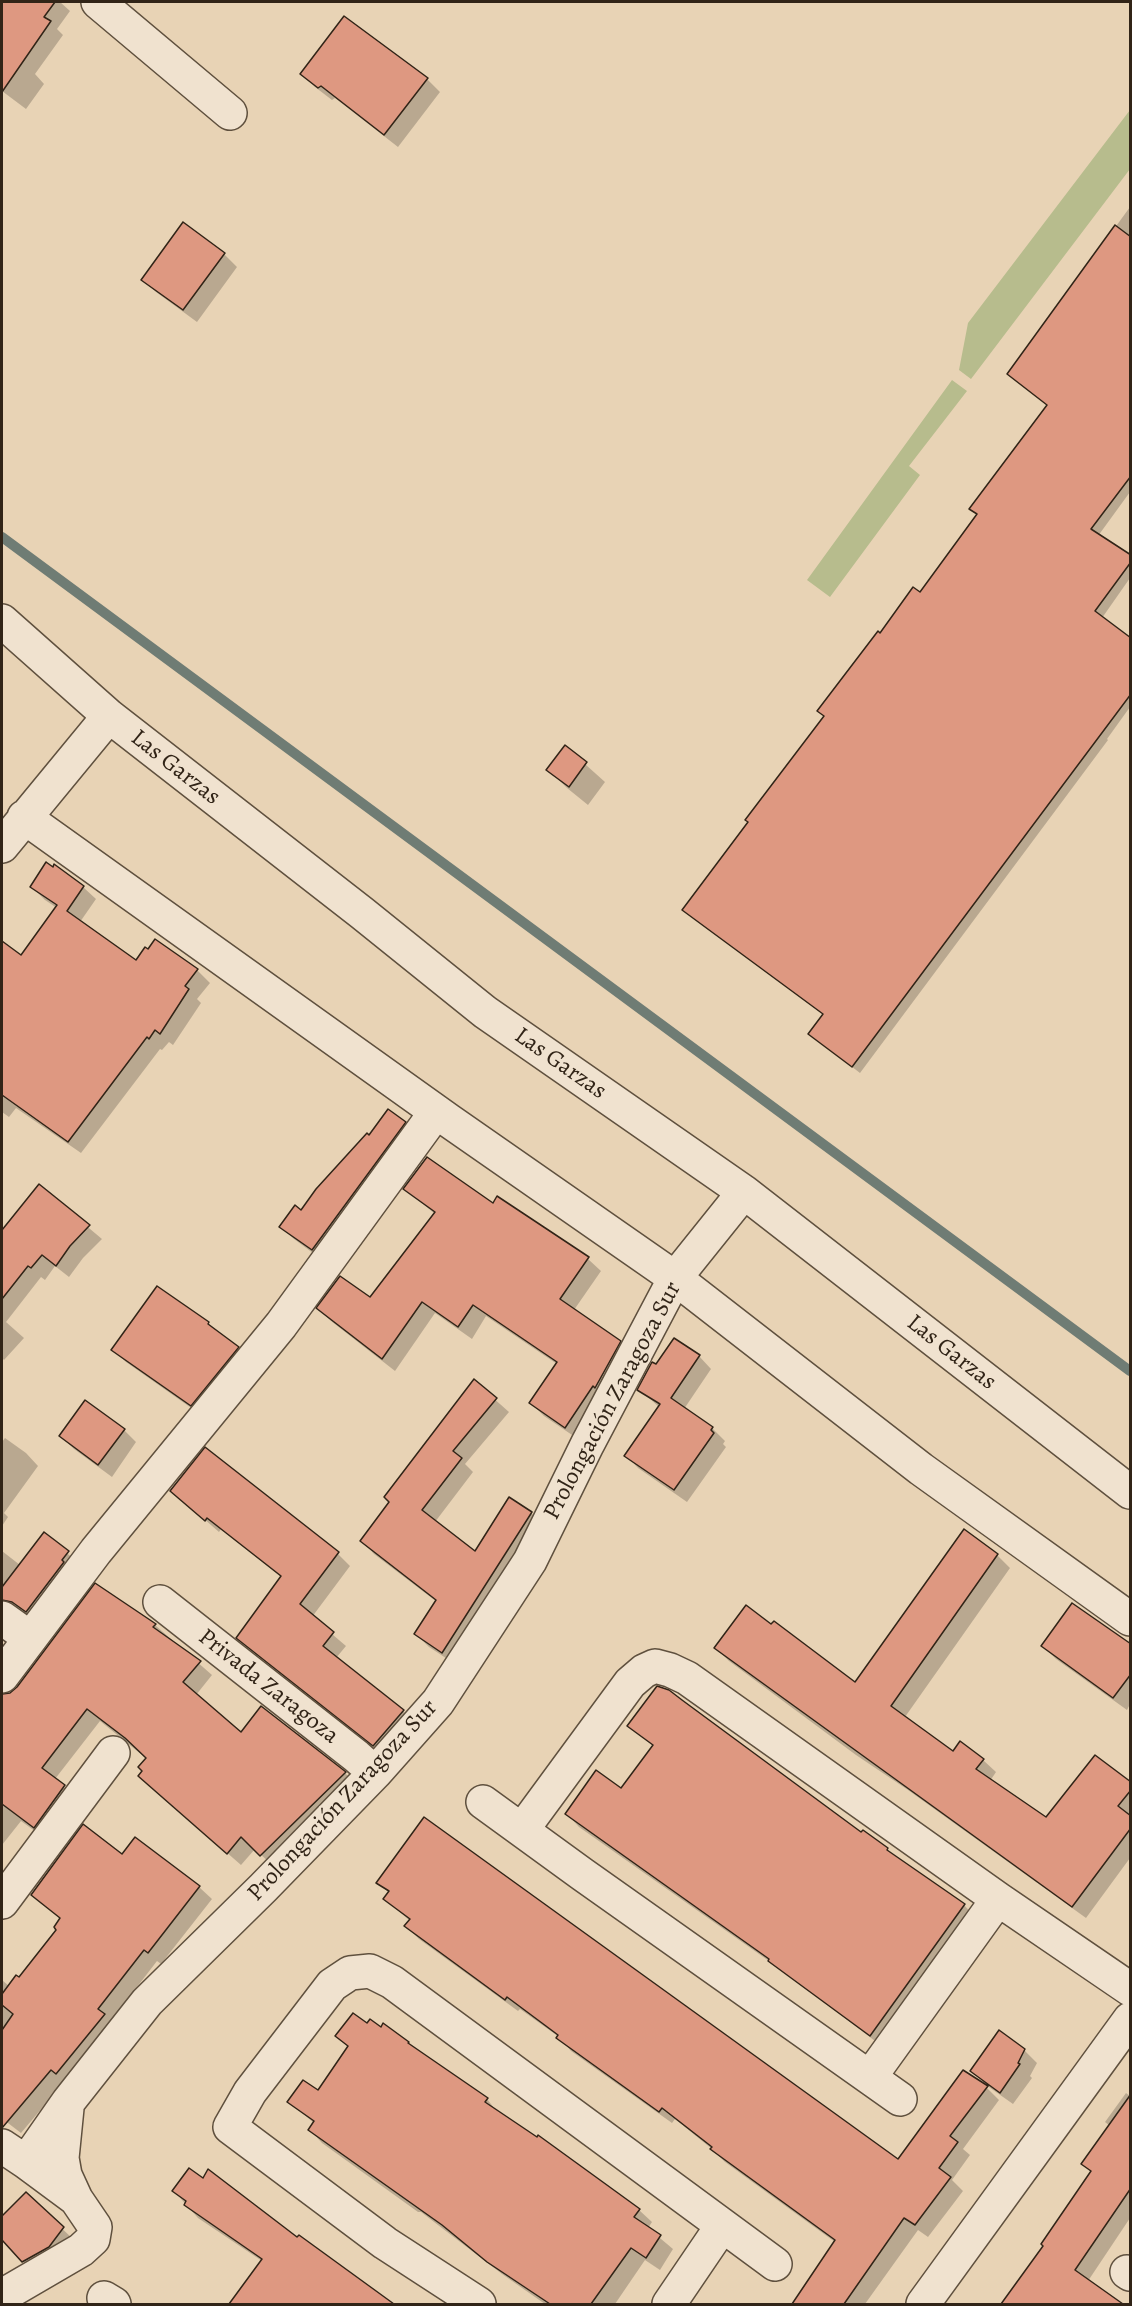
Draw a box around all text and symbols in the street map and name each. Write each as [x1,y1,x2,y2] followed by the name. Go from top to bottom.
[124,724,226,812] street label: Las Garzas
[508,1022,612,1106] street label: Las Garzas
[538,1277,688,1525] street label: Prolongación Zaragoza Sur
[900,1309,1002,1397] street label: Las Garzas
[192,1623,344,1751] street label: Privada Zaragoza
[242,1694,444,1908] street label: Prolongación Zaragoza Sur

